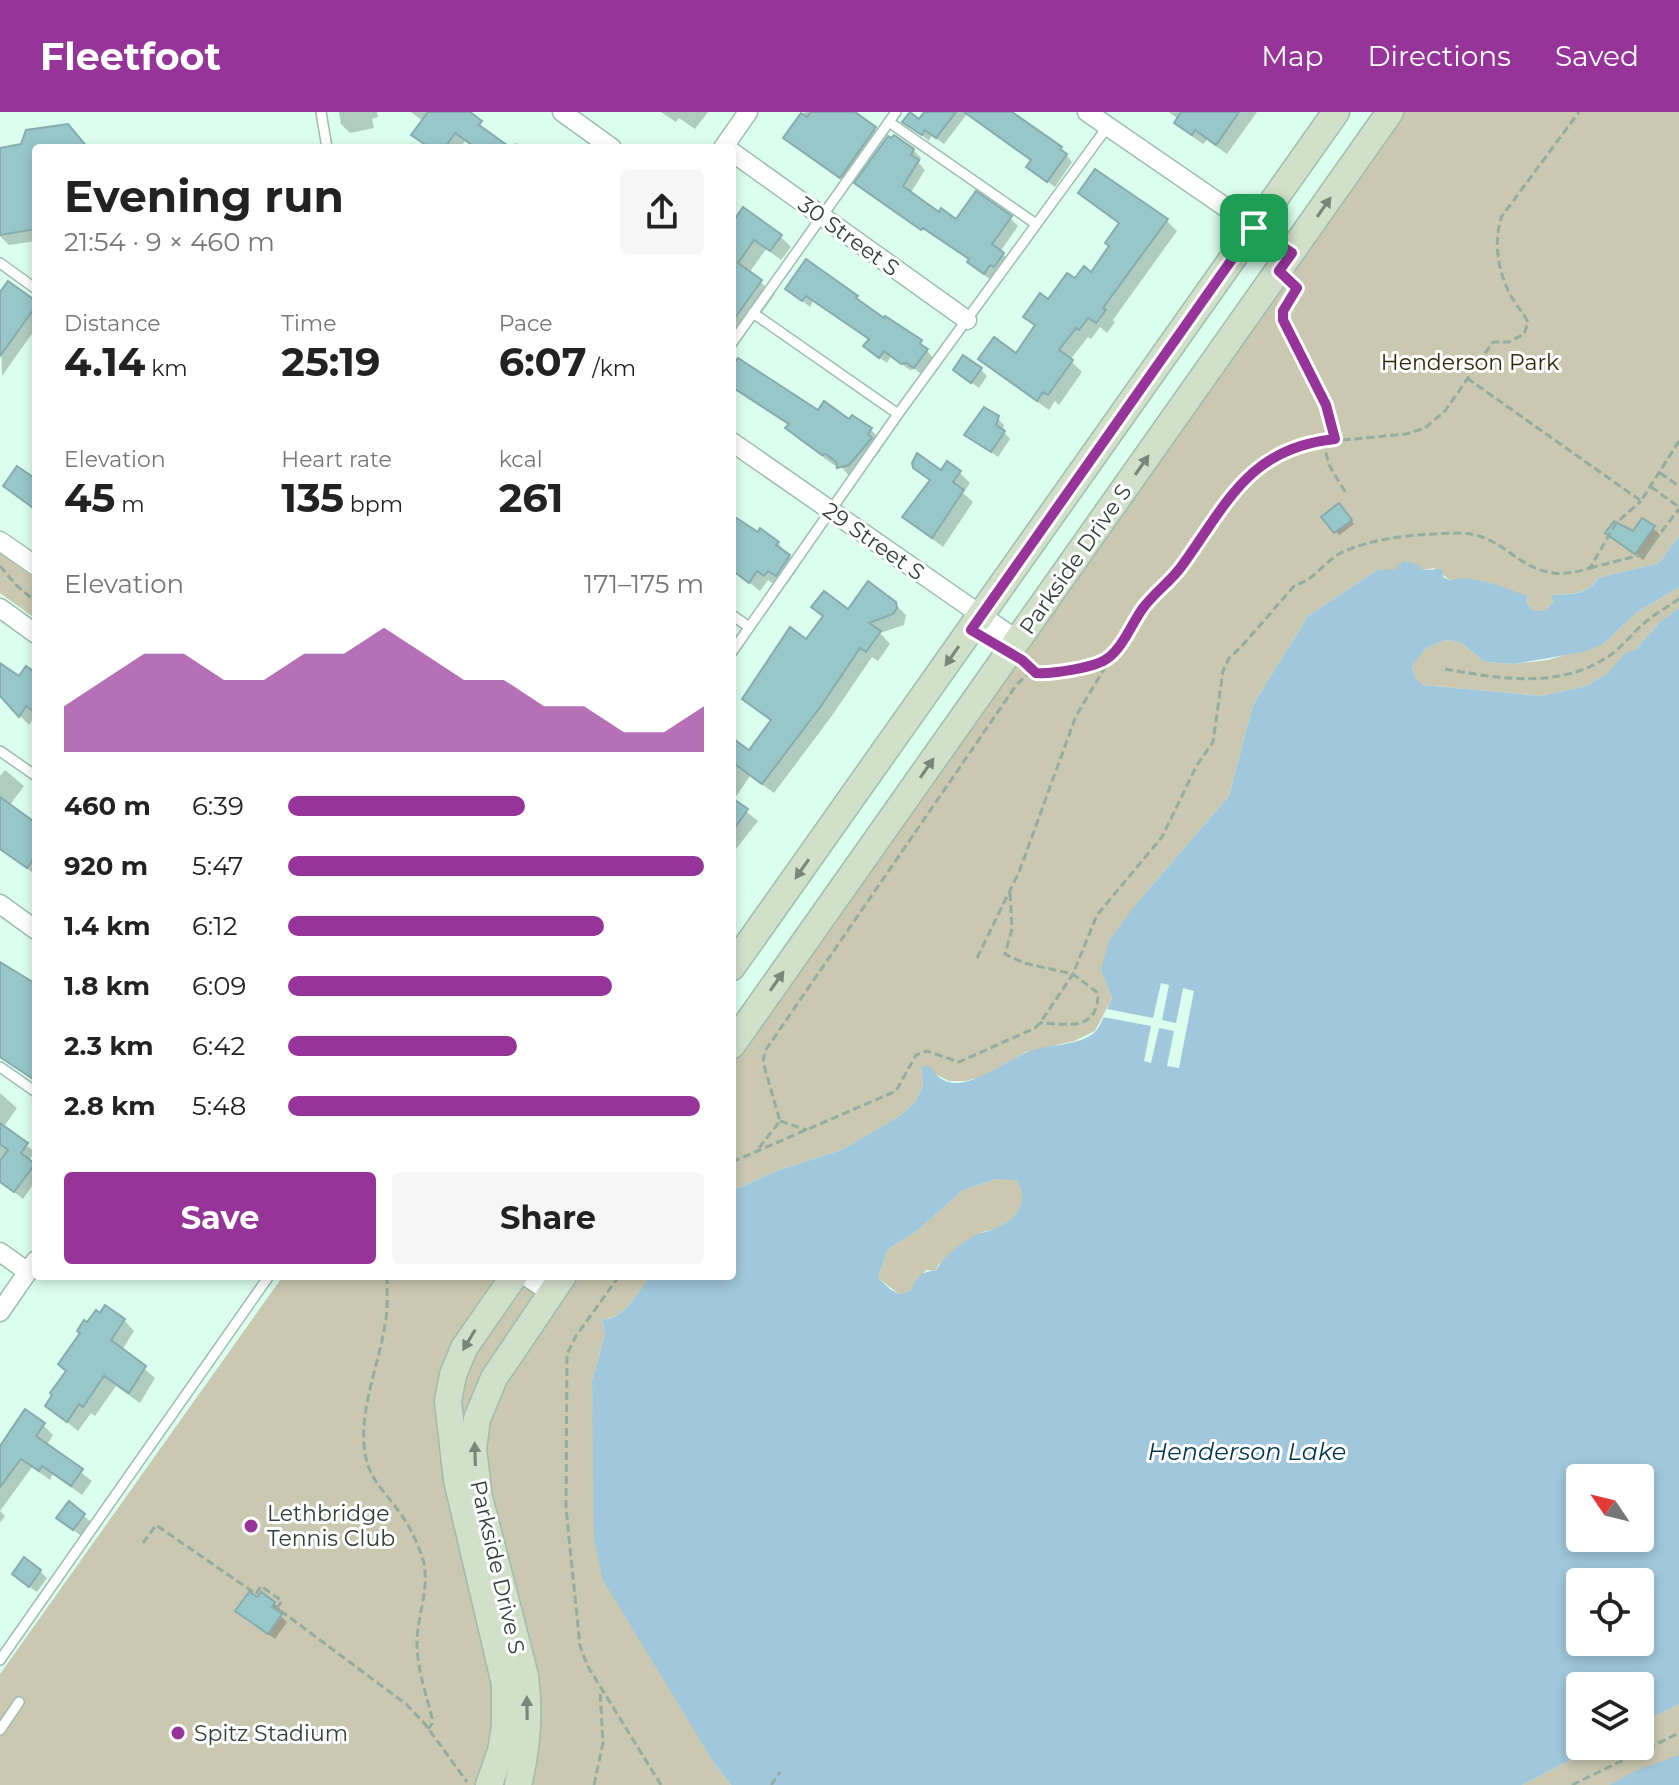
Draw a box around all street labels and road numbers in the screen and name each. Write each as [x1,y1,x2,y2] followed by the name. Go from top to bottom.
[793,191,905,282] street label: 30 Street S
[1013,479,1137,640] street label: Parkside Drive S
[818,497,930,586] street label: 29 Street S
[464,1478,531,1657] street label: Parkside Drive S

